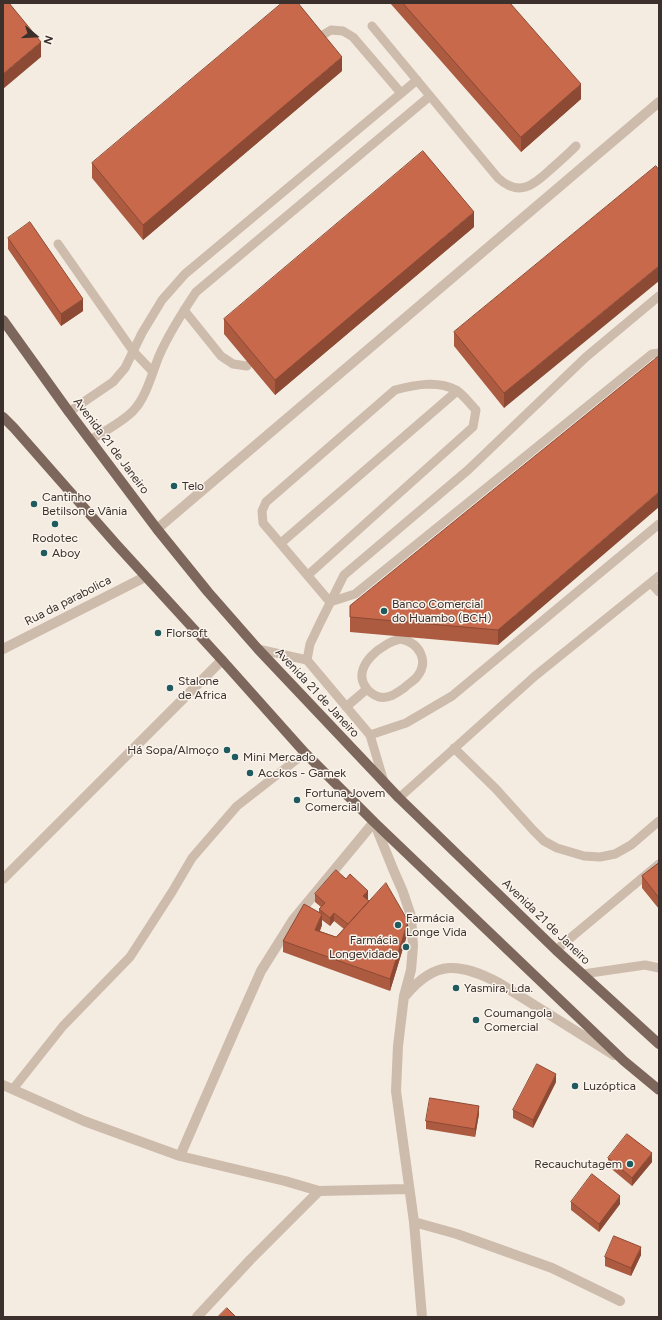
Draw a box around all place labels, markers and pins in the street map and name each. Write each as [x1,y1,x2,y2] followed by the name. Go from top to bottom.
[182,479,204,493] place label: Telo
[169,481,179,491] marker: Telo
[42,490,127,518] place label: Cantinho Betilson e Vânia
[29,499,39,509] marker: Cantinho Betilson e Vânia
[50,519,60,529] marker: Rodotec
[32,531,78,545] place label: Rodotec
[52,546,80,560] place label: Aboy
[39,548,49,558] marker: Aboy
[392,597,491,625] place label: Banco Comercial do Huambo (BCH)
[379,606,389,616] marker: Banco Comercial do Huambo (BCH)
[166,626,208,640] place label: Florsoft
[153,628,163,638] marker: Florsoft
[178,674,227,702] place label: Stalone de Africa
[165,683,175,693] marker: Stalone de Africa
[127,743,219,757] place label: Há Sopa/Almoço
[222,745,232,755] marker: Há Sopa/Almoço
[243,750,316,764] place label: Mini Mercado
[230,752,240,762] marker: Mini Mercado
[258,766,346,780] place label: Acckos - Gamek
[245,768,255,778] marker: Acckos - Gamek
[305,786,385,814] place label: Fortuna Jovem Comercial
[292,795,302,805] marker: Fortuna Jovem Comercial
[406,911,467,939] place label: Farmácia Longe Vida
[393,920,403,930] marker: Farmácia Longe Vida
[329,933,398,961] place label: Farmácia Longevidade
[401,942,411,952] marker: Farmácia Longevidade
[464,981,533,995] place label: Yasmira, Lda.
[451,983,461,993] marker: Yasmira, Lda.
[484,1006,552,1034] place label: Coumangola Comercial
[471,1015,481,1025] marker: Coumangola Comercial
[583,1079,636,1093] place label: Luzóptica
[570,1081,580,1091] marker: Luzóptica
[534,1157,622,1171] place label: Recauchutagem
[625,1159,635,1169] marker: Recauchutagem

